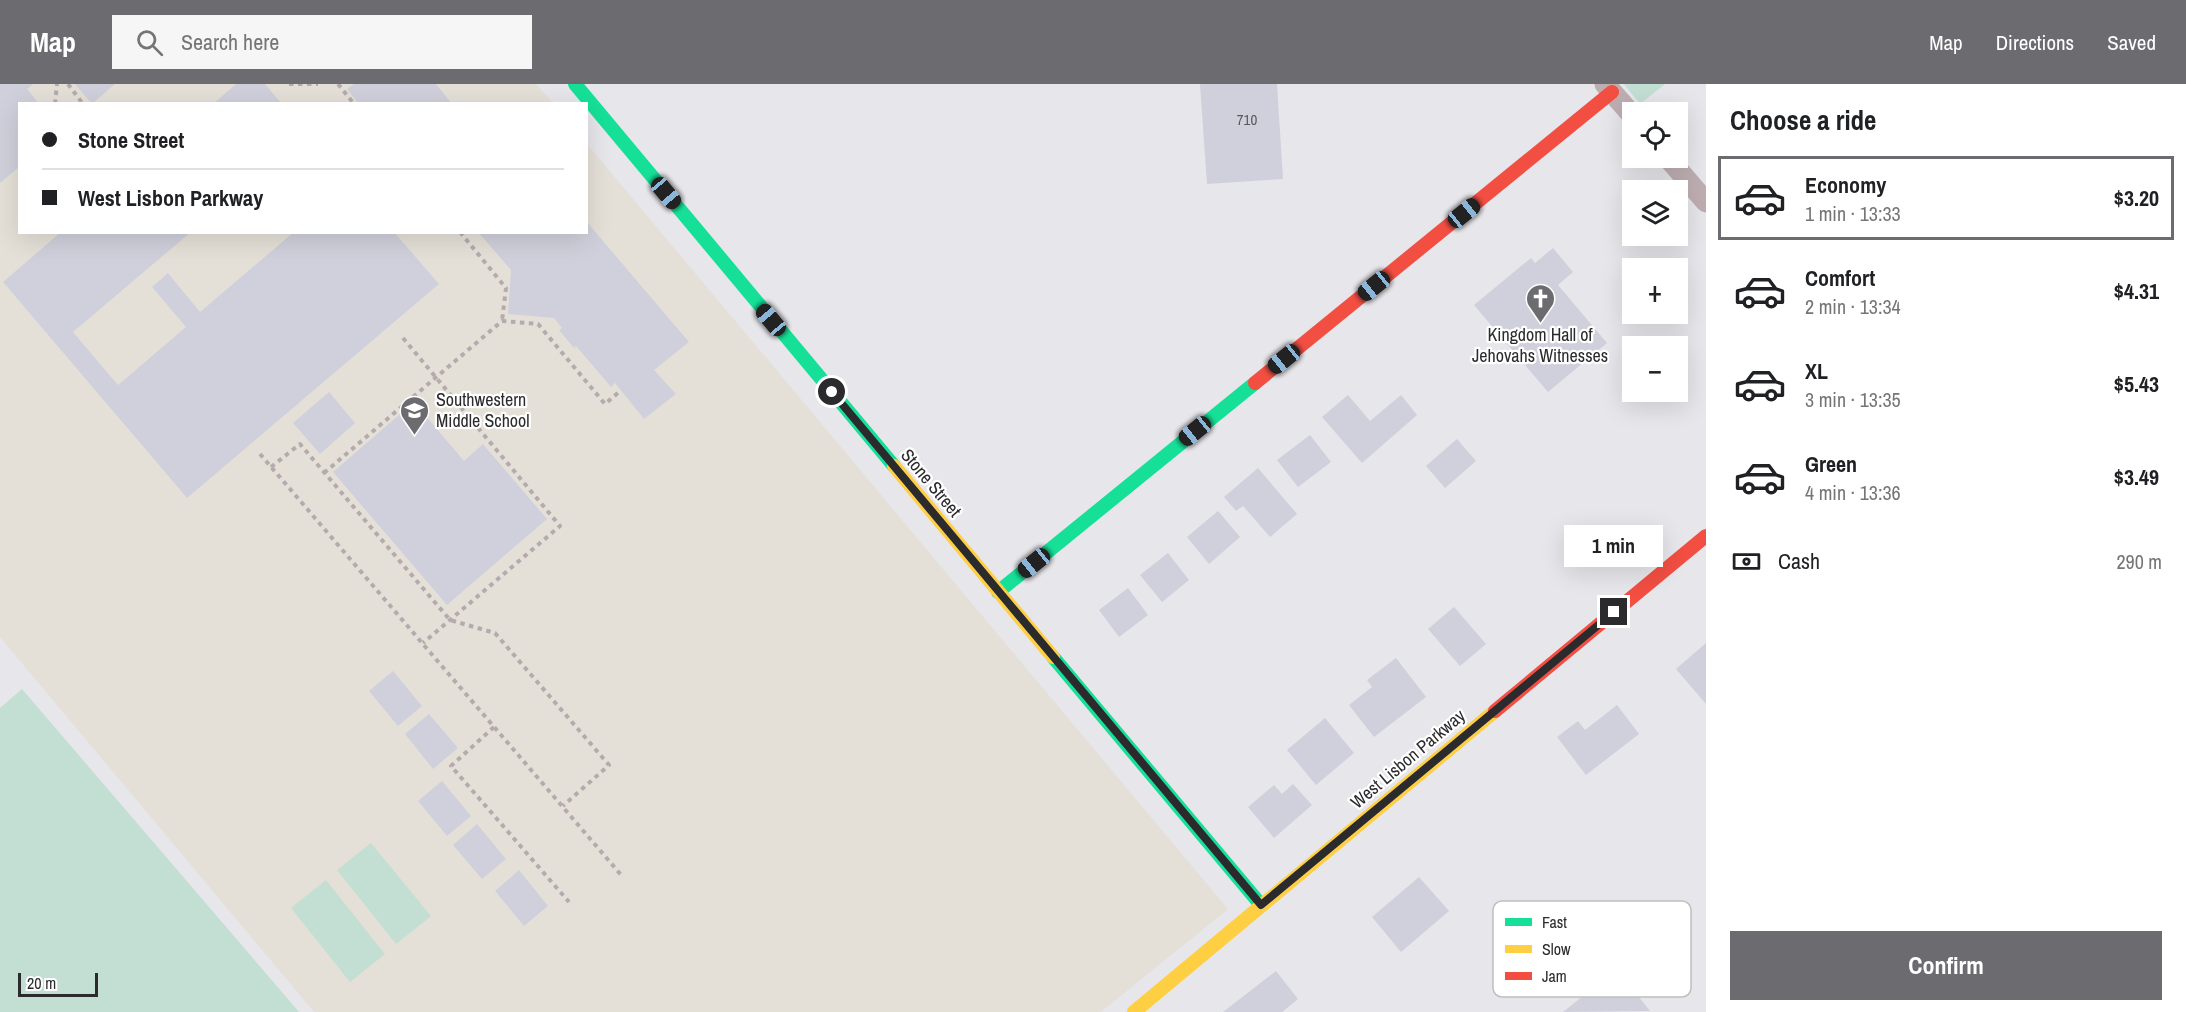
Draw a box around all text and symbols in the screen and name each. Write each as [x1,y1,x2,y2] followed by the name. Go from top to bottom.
[112,15,532,69] search box
[30,23,76,61] text: Map
[133,26,166,59] icon: search
[181,27,279,57] text: Search here
[1929,28,1963,57] text: Map
[1996,28,2074,57] text: Directions
[2107,28,2156,57] text: Saved
[1622,102,1688,402] map controls
[1622,102,1688,168] button: locate
[1730,102,1876,138] text: Choose a ride
[1237,109,1257,130] house number: 710
[78,125,184,155] text: Stone Street
[1805,170,1886,200] text: Economy
[1733,171,1787,225] icon: car
[648,173,684,213] car
[1622,180,1688,246] button: layers
[78,183,263,213] text: West Lisbon Parkway
[2114,183,2159,213] text: $3.20
[1444,195,1484,231] car
[1805,200,1901,227] text: 1 min · 13:33
[1622,258,1688,324] button: +
[1805,263,1875,293] text: Comfort
[1733,264,1787,318] icon: car
[1354,268,1394,304] car
[2114,276,2159,306] text: $4.31
[1524,282,1556,324] church icon: Kingdom Hall of Jehovahs Witnesses
[1805,293,1901,320] text: 2 min · 13:34
[753,300,789,340] car
[1472,322,1608,368] place label: Kingdom Hall of Jehovahs Witnesses
[1622,336,1688,402] button: −
[1264,341,1304,377] car
[1805,356,1828,386] text: XL
[1733,357,1787,411] icon: car
[2114,369,2159,399] text: $5.43
[818,378,845,405] route start
[1805,386,1901,413] text: 3 min · 13:35
[436,387,530,433] place label: Southwestern Middle School
[399,394,431,436] school or university icon: Southwestern Middle School
[1175,413,1215,449] car
[895,443,967,522] street label: Stone Street
[1805,449,1857,479] text: Green
[1733,450,1787,504] icon: car
[2114,462,2159,492] text: $3.49
[1805,479,1901,506] text: 4 min · 13:36
[1564,525,1664,567] callout: 1 min
[1592,532,1635,559] text: 1 min
[1014,545,1054,581] car
[1730,545,1763,578] icon: cash
[1778,546,1820,576] text: Cash
[2116,548,2162,575] text: 290 m
[1600,598,1627,625] route end
[1345,703,1471,814] street label: West Lisbon Parkway
[1493,901,1691,997] legend
[1542,911,1567,933] text: Fast
[1730,931,2162,1000] button: Confirm
[1542,938,1571,960] text: Slow
[1542,965,1567,987] text: Jam
[18,970,98,998] scale bar
[27,972,56,994] text: 20 m

